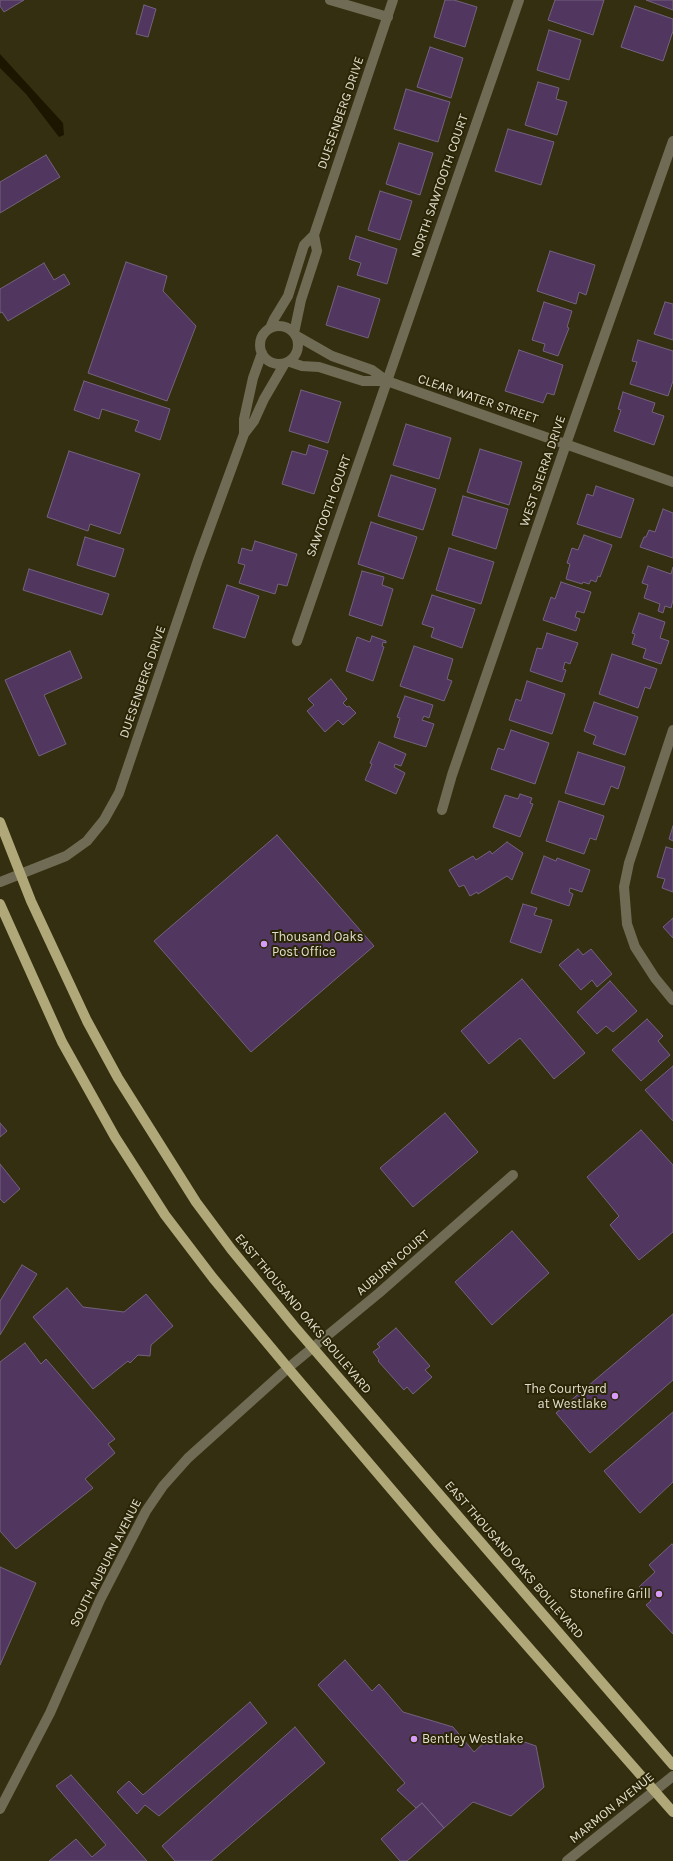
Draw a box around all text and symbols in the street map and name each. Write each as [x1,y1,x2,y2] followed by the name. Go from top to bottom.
[314,55,368,171] street label: DUESENBERG DRIVE
[408,112,472,260] street label: NORTH SAWTOOTH COURT
[416,371,540,427] street label: CLEAR WATER STREET
[517,413,569,529] street label: WEST SIERRA DRIVE
[303,453,355,559] street label: SAWTOOTH COURT
[116,624,170,740] street label: DUESENBERG DRIVE
[272,929,364,960] place label: Thousand Oaks Post Office
[259,939,269,949] marker: Thousand Oaks Post Office
[353,1227,433,1299] street label: AUBURN COURT
[231,1231,375,1397] street label: EAST THOUSAND OAKS BOULEVARD
[525,1381,607,1412] place label: The Courtyard at Westlake
[610,1391,620,1401] marker: The Courtyard at Westlake
[441,1478,587,1642] street label: EAST THOUSAND OAKS BOULEVARD
[67,1496,145,1630] street label: SOUTH AUBURN AVENUE
[570,1586,651,1602] place label: Stonefire Grill
[654,1589,664,1599] marker: Stonefire Grill
[422,1731,523,1747] place label: Bentley Westlake
[409,1734,419,1744] marker: Bentley Westlake
[567,1769,657,1847] street label: MARMON AVENUE

